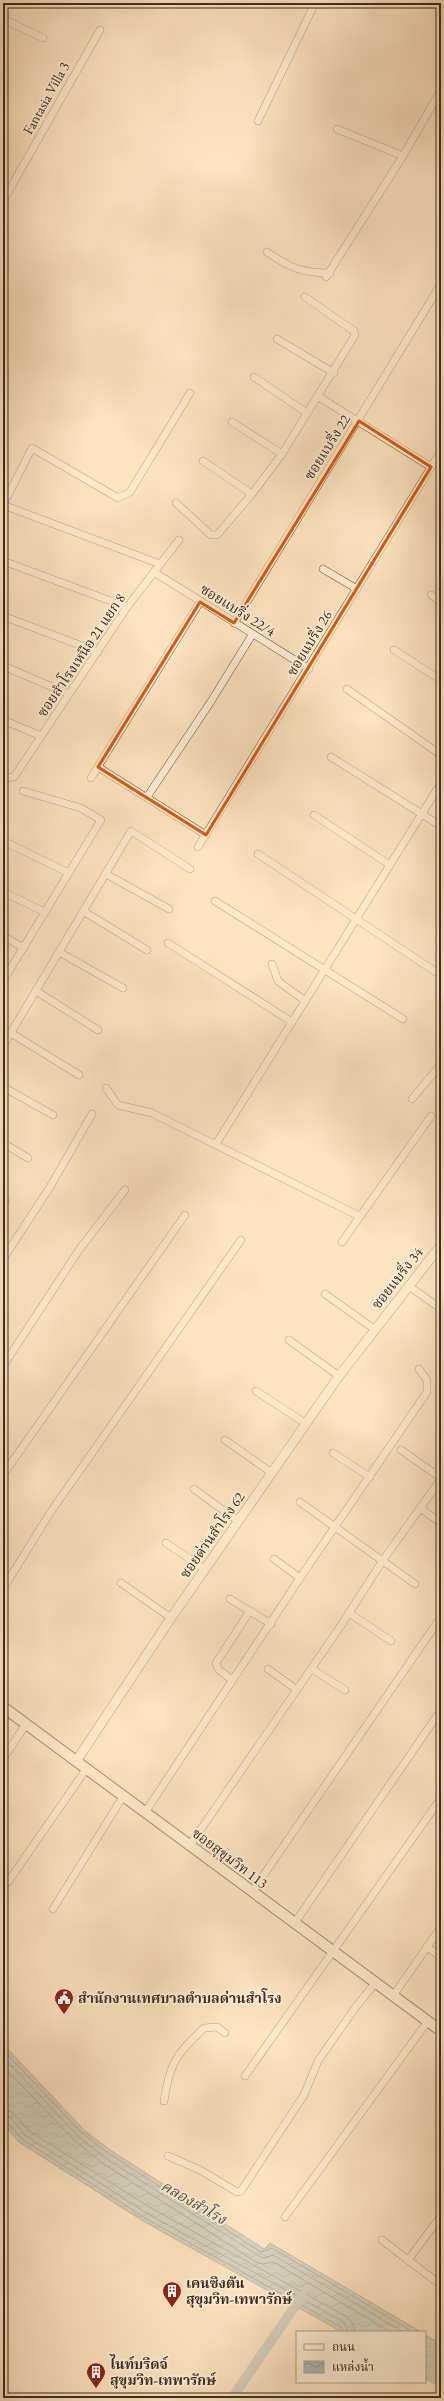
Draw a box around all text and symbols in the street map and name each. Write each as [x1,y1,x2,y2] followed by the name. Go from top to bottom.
[19,58,74,138] street label: Fantasia Villa 3
[299,411,354,483] street label: ซอยแบริ่ง 22
[197,579,280,640] street label: ซอยแบริ่ง 22/4
[32,589,129,720] street label: ซอยสำโรงเหนือ 21 แยก 8
[282,606,336,679] street label: ซอยแบริ่ง 26
[367,1243,427,1312] street label: ซอยแบริ่ง 34
[175,1488,249,1582] street label: ซอยด่านสำโรง 62
[189,1824,272,1892] street label: ซอยสุขุมวิท 113
[53,1987,75,2015] public building icon: สำนักงานเทศบาลตำบลด่านสำโรง
[78,1988,282,2007] place label: สำนักงานเทศบาลตำบลด่านสำโรง
[158,2175,231,2228] water label: คลองสำโรง
[186,2274,293,2308] place label: เคนซิงตัน สุขุมวิท-เทพารักษ์
[161,2280,183,2308] building icon: เคนซิงตัน สุขุมวิท-เทพารักษ์
[296,2331,426,2383] legend
[332,2339,355,2355] text: ถนน
[109,2354,217,2389] place label: ไนท์บริดจ์ สุขุมวิท-เทพารักษ์
[332,2358,374,2375] text: แหล่งน้ำ
[85,2361,107,2389] building icon: ไนท์บริดจ์ สุขุมวิท-เทพารักษ์

